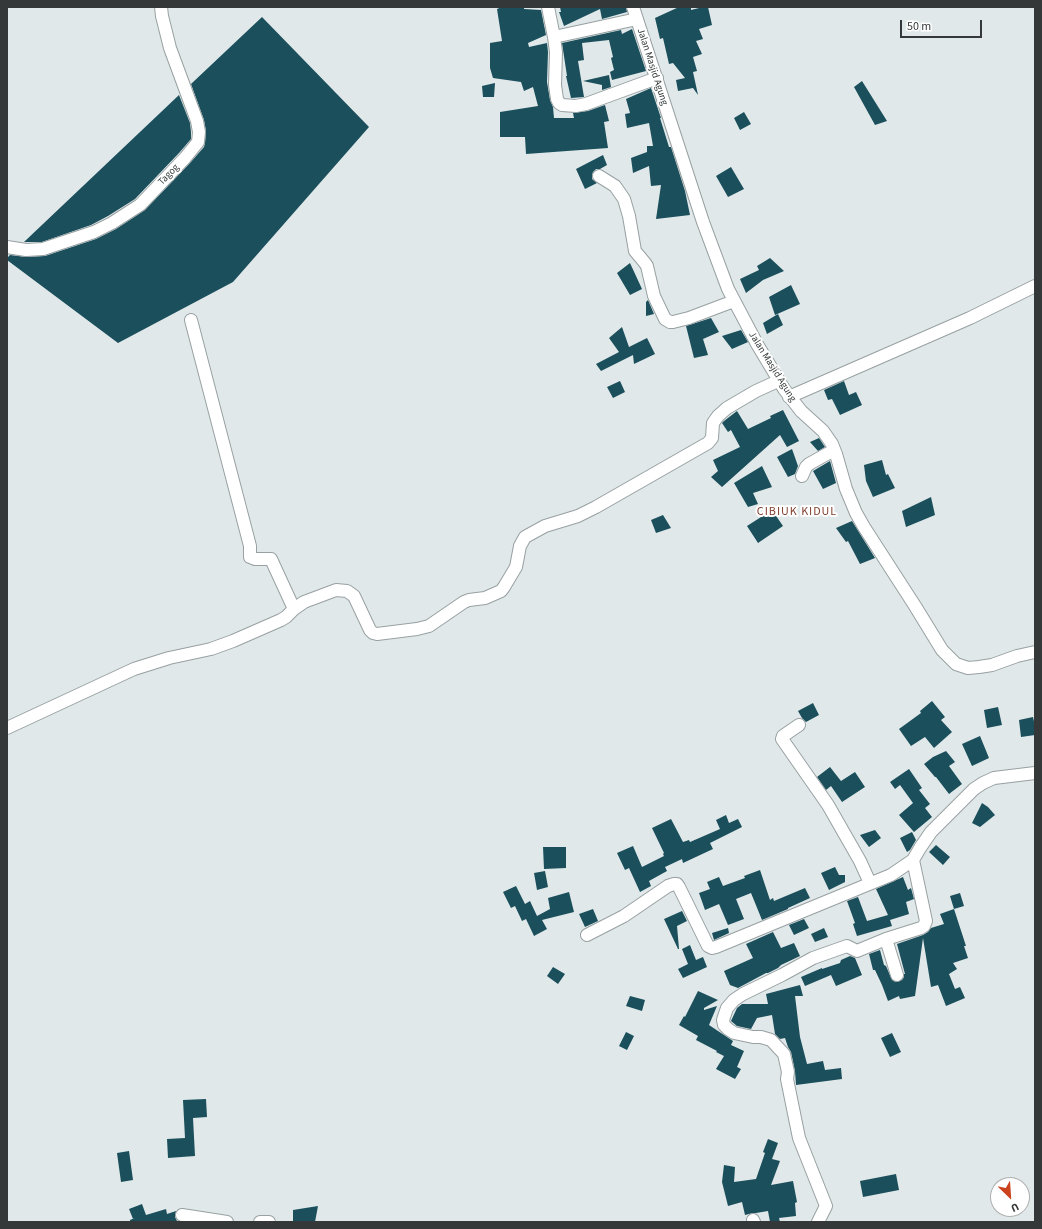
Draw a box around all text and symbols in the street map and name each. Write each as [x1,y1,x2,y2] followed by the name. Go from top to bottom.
[902,12,984,38] scale bar
[907,18,931,35] text: 50 m
[634,27,670,107] street label: Jalan Masjid Agung
[156,162,182,188] street label: Tagog
[746,330,798,404] street label: Jalan Masjid Agung
[757,505,837,519] district label: CIBIUK KIDUL
[990,1177,1030,1217] north arrow
[1008,1199,1021,1216] text: U

